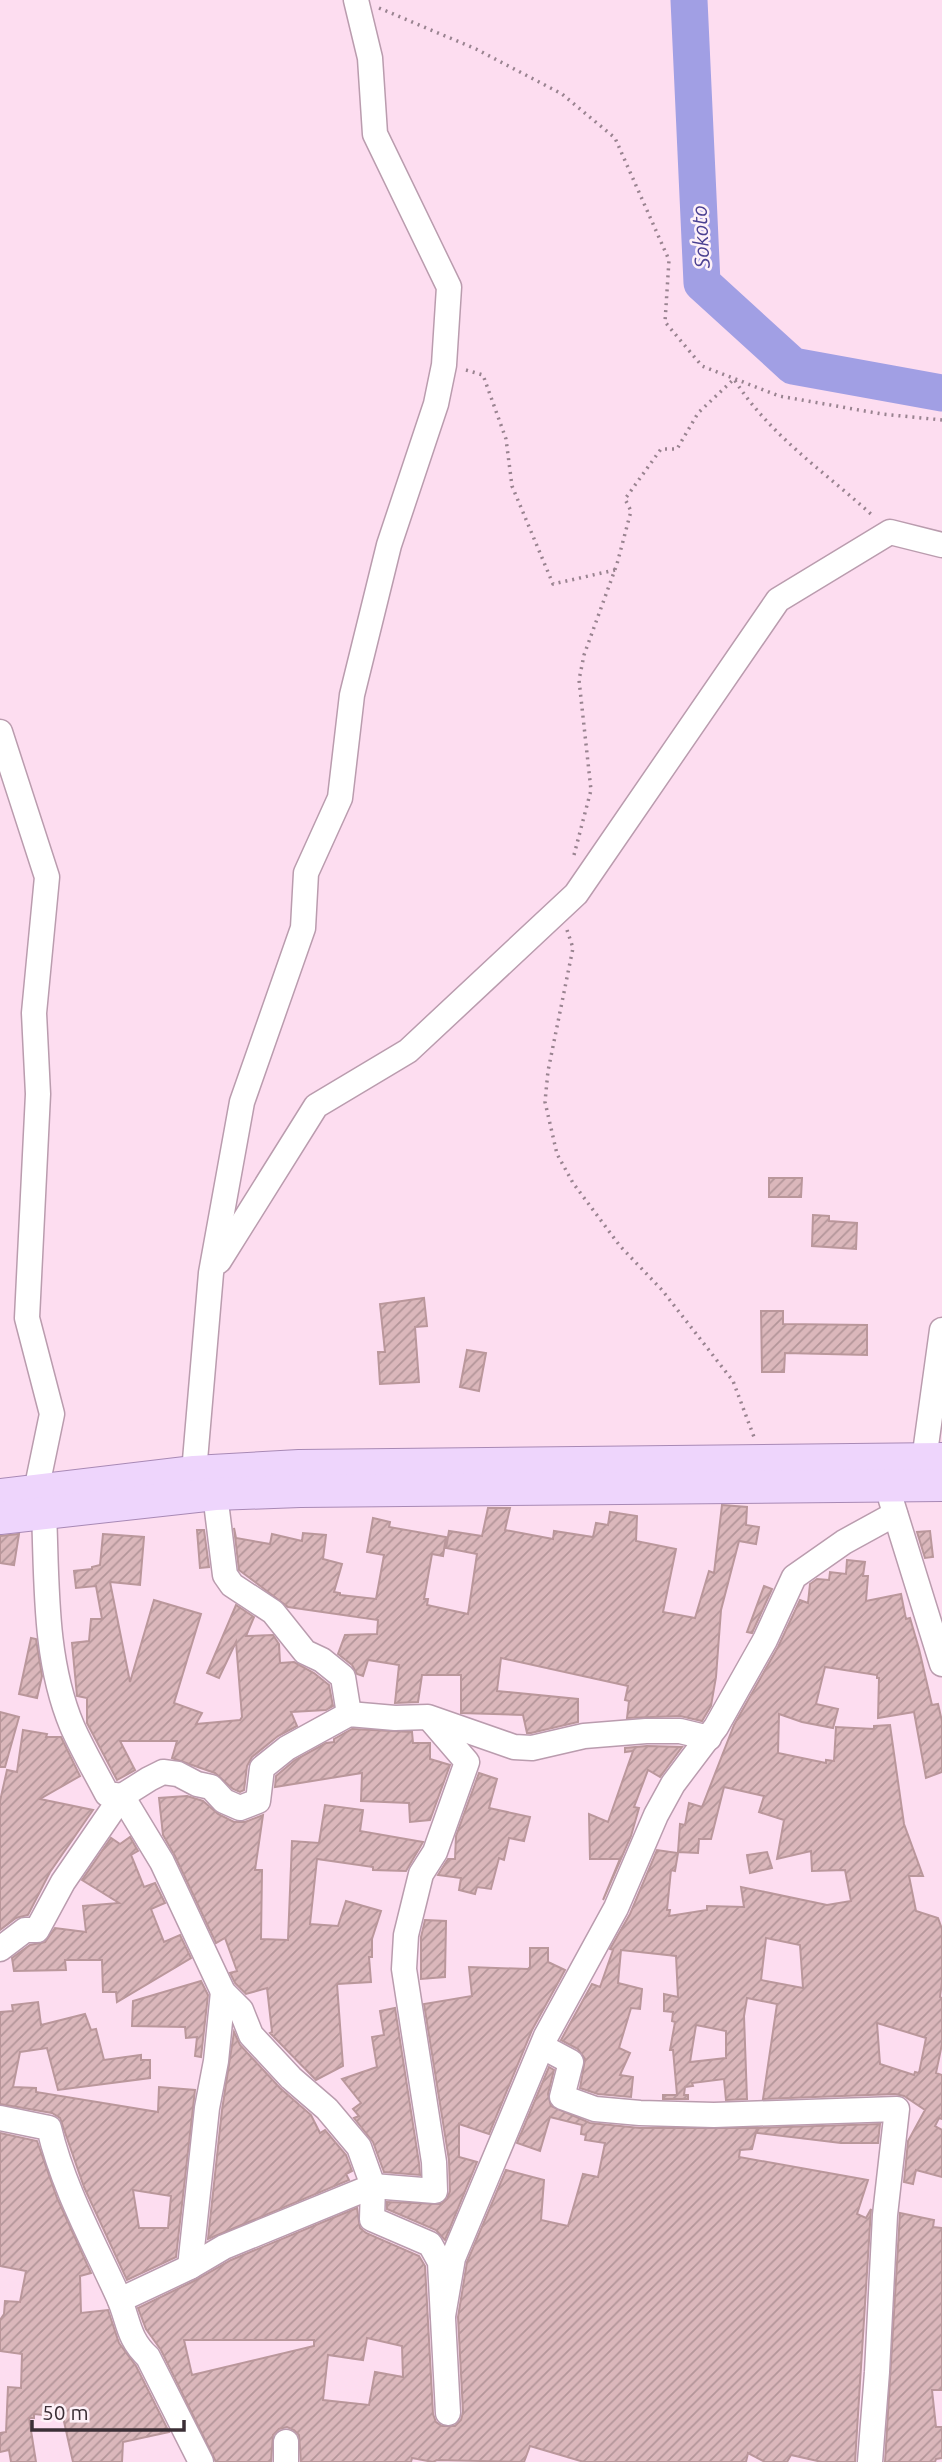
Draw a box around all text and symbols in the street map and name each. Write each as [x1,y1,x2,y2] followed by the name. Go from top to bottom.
[686,205,714,270] water label: Sokoto
[32,2388,184,2432] scale bar
[42,2400,89,2424] text: 50 m

